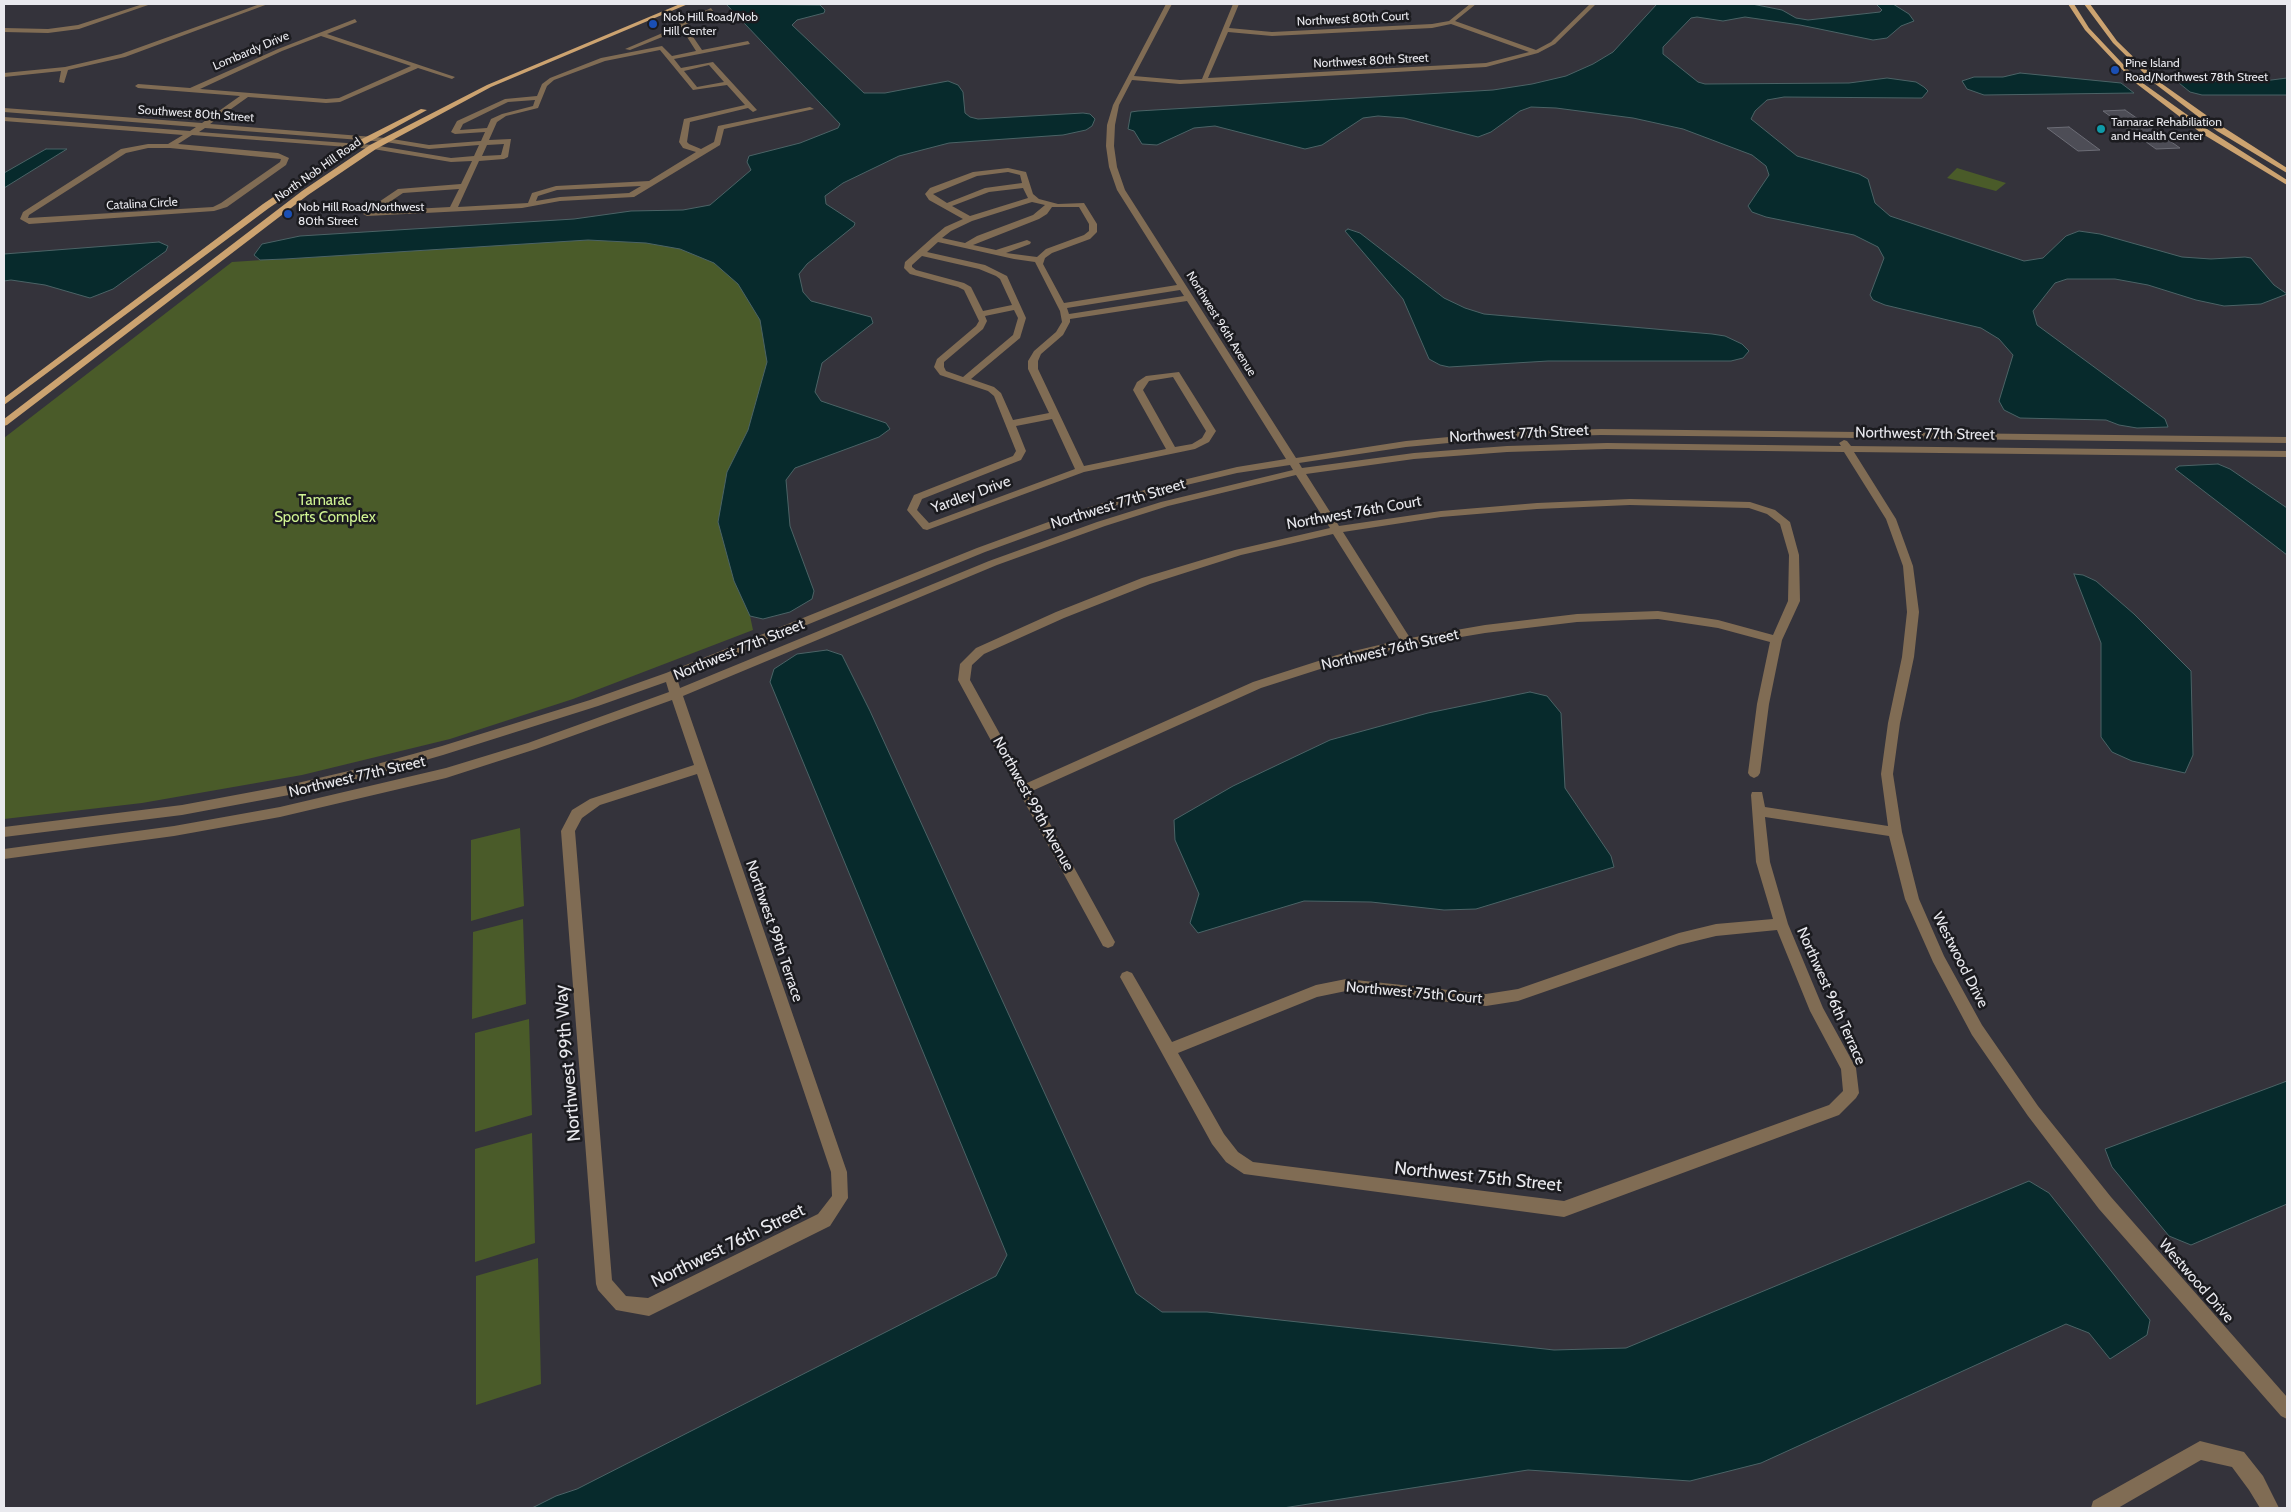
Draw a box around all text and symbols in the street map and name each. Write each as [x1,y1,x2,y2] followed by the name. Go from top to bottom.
[1296,9,1410,29] street label: Northwest 80th Court
[663,10,758,38] place label: Nob Hill Road/Nob Hill Center
[647,18,659,30] marker: Nob Hill Road/Nob Hill Center
[211,28,291,74] street label: Lombardy Drive
[1313,51,1429,71] street label: Northwest 80th Street
[2125,56,2268,84] place label: Pine Island Road/Northwest 78th Street
[2109,64,2121,76] marker: Pine Island Road/Northwest 78th Street
[137,103,255,125] street label: Southwest 80th Street
[2111,115,2222,143] place label: Tamarac Rehabiliation and Health Center
[2095,123,2107,135] marker: Tamarac Rehabiliation and Health Center
[272,135,364,205] street label: North Nob Hill Road
[106,195,178,213] street label: Catalina Circle
[298,200,424,228] place label: Nob Hill Road/Northwest 80th Street
[282,208,294,220] marker: Nob Hill Road/Northwest 80th Street
[1183,269,1259,379] street label: Northwest 96th Avenue
[1449,421,1589,447] street label: Northwest 77th Street
[1855,424,1995,444] street label: Northwest 77th Street
[929,472,1013,518] street label: Yardley Drive
[1049,475,1187,533] street label: Northwest 77th Street
[274,492,376,527] park label: Tamarac Sports Complex
[1285,492,1423,534] street label: Northwest 76th Court
[671,615,807,685] street label: Northwest 77th Street
[1320,625,1460,675] street label: Northwest 76th Street
[989,734,1077,874] street label: Northwest 99th Avenue
[287,753,427,801] street label: Northwest 77th Street
[741,858,807,1004] street label: Northwest 99th Terrace
[1928,909,1992,1011] street label: Westwood Drive
[1793,924,1869,1068] street label: Northwest 96th Terrace
[1345,978,1483,1008] street label: Northwest 75th Court
[550,984,586,1142] street label: Northwest 99th Way
[1393,1157,1563,1197] street label: Northwest 75th Street
[648,1199,808,1293] street label: Northwest 76th Street
[2155,1235,2237,1327] street label: Westwood Drive

